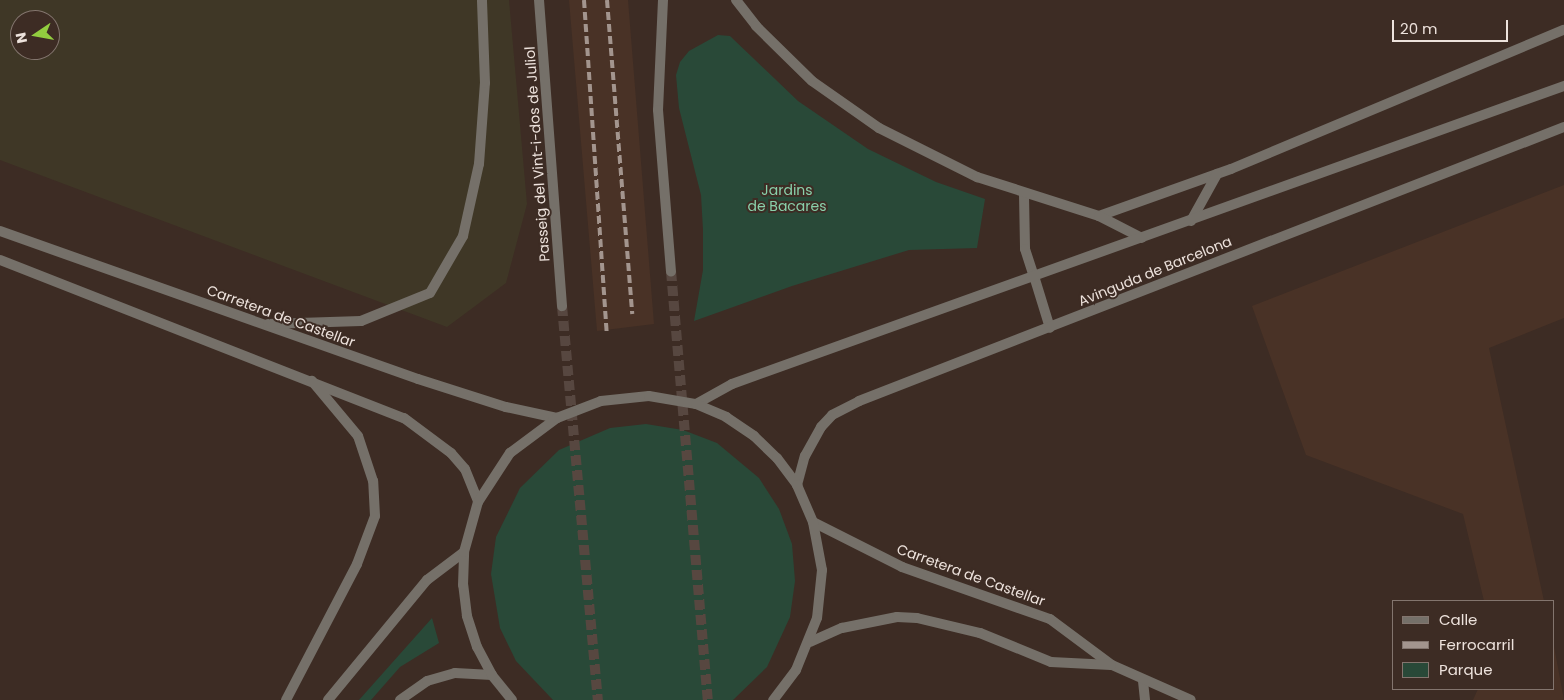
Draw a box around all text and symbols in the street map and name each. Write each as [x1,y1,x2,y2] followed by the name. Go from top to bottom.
[10,10,60,60] north arrow
[1394,10,1510,42] scale bar
[1400,18,1438,39] text: 20 m
[10,31,32,45] text: N
[521,46,553,262] street label: Passeig del Vint-i-dos de Juliol
[747,182,827,214] park label: Jardins de Bacares
[1076,233,1234,309] street label: Avinguda de Barcelona
[205,281,357,351] street label: Carretera de Castellar
[895,540,1047,610] street label: Carretera de Castellar
[1392,600,1554,690] legend
[1439,609,1477,630] text: Calle
[1439,634,1514,655] text: Ferrocarril
[1439,659,1492,680] text: Parque

